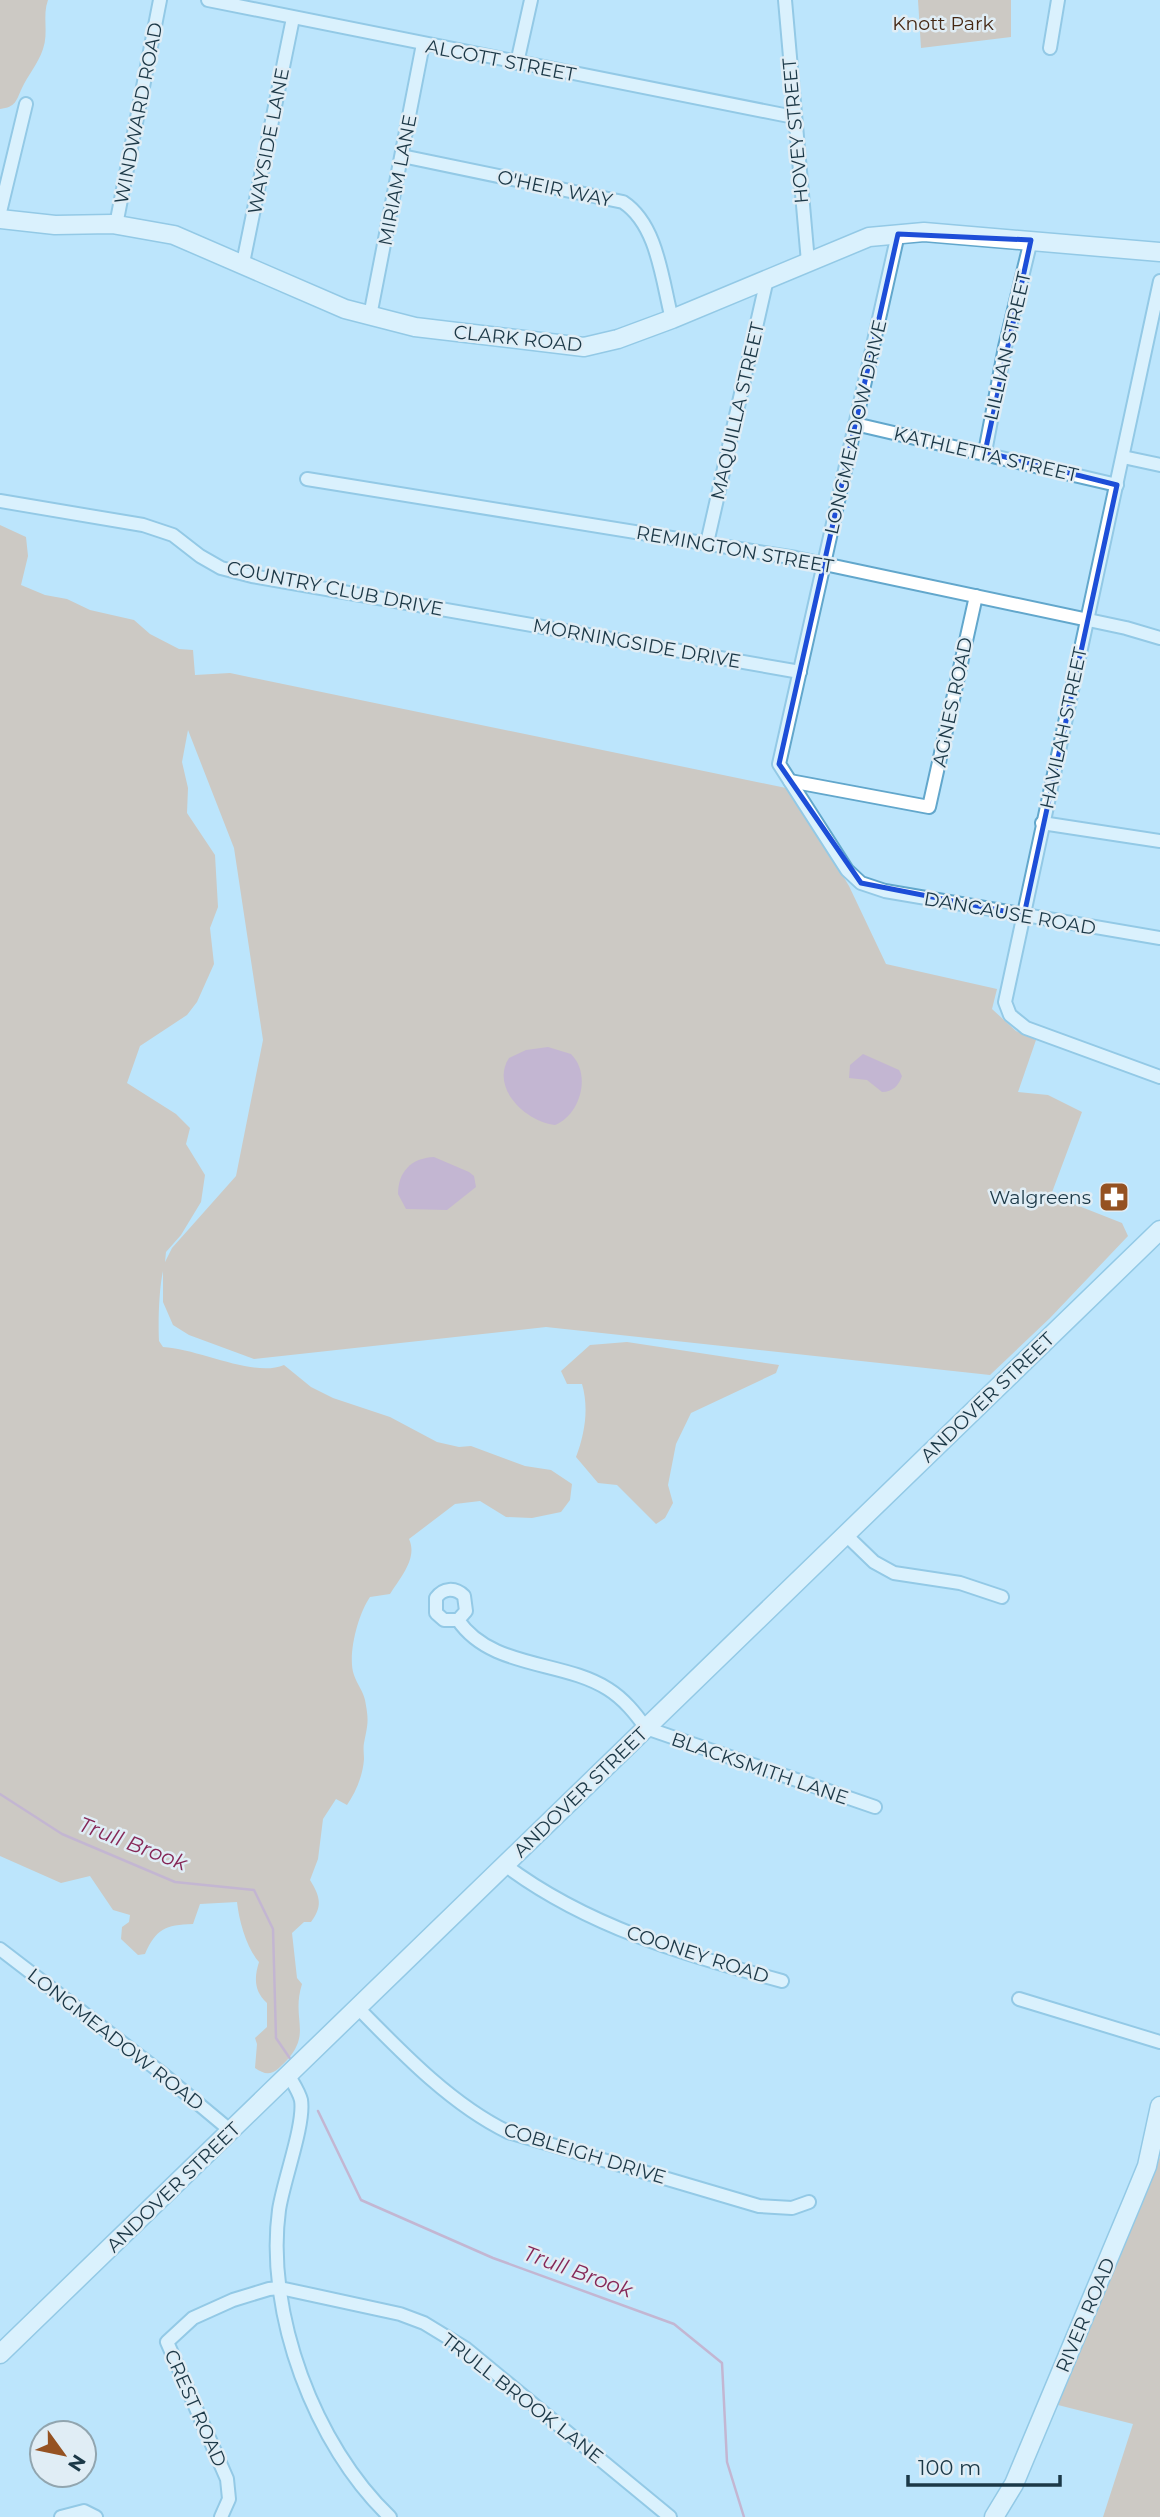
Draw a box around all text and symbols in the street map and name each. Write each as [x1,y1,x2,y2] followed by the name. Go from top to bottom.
[892,12,994,35] park label: Knott Park
[110,20,167,206] street label: WINDWARD ROAD
[424,35,578,86] street label: ALCOTT STREET
[778,57,813,205] street label: HOVEY STREET
[243,66,294,216] street label: WAYSIDE LANE
[374,113,421,248] street label: MIRIAM LANE
[495,165,616,212] street label: O'HEIR WAY
[979,270,1036,423] street label: LILLIAN STREET
[820,318,891,537] street label: LONGMEADOW DRIVE
[452,320,583,357] street label: CLARK ROAD
[706,320,769,502] street label: MAQUILLA STREET
[891,422,1080,487] street label: KATHLETTA STREET
[634,521,835,578] street label: REMINGTON STREET
[225,556,445,621] street label: COUNTRY CLUB DRIVE
[531,614,743,673] street label: MORNINGSIDE DRIVE
[928,635,977,769] street label: AGNES ROAD
[1035,645,1092,811] street label: HAVILAH STREET
[922,887,1098,940] street label: DANCAUSE ROAD
[1097,1180,1131,1214] pharmacy icon: Walgreens
[989,1186,1091,1209] place label: Walgreens
[916,1327,1059,1467] street label: ANDOVER STREET
[509,1722,652,1862] street label: ANDOVER STREET
[668,1727,851,1810] street label: BLACKSMITH LANE
[76,1811,192,1876] water label: Trull Brook
[624,1921,772,1988] street label: COONEY ROAD
[23,1963,209,2115] street label: LONGMEADOW ROAD
[102,2117,245,2257] street label: ANDOVER STREET
[501,2118,669,2189] street label: COBLEIGH DRIVE
[520,2240,637,2303] water label: Trull Brook
[1051,2254,1120,2376] street label: RIVER ROAD
[437,2328,608,2469] street label: TRULL BROOK LANE
[159,2346,232,2470] street label: CREST ROAD
[28,2419,98,2489] north arrow
[908,2444,1060,2488] scale bar
[63,2450,91,2476] text: N
[918,2455,981,2480] text: 100 m

